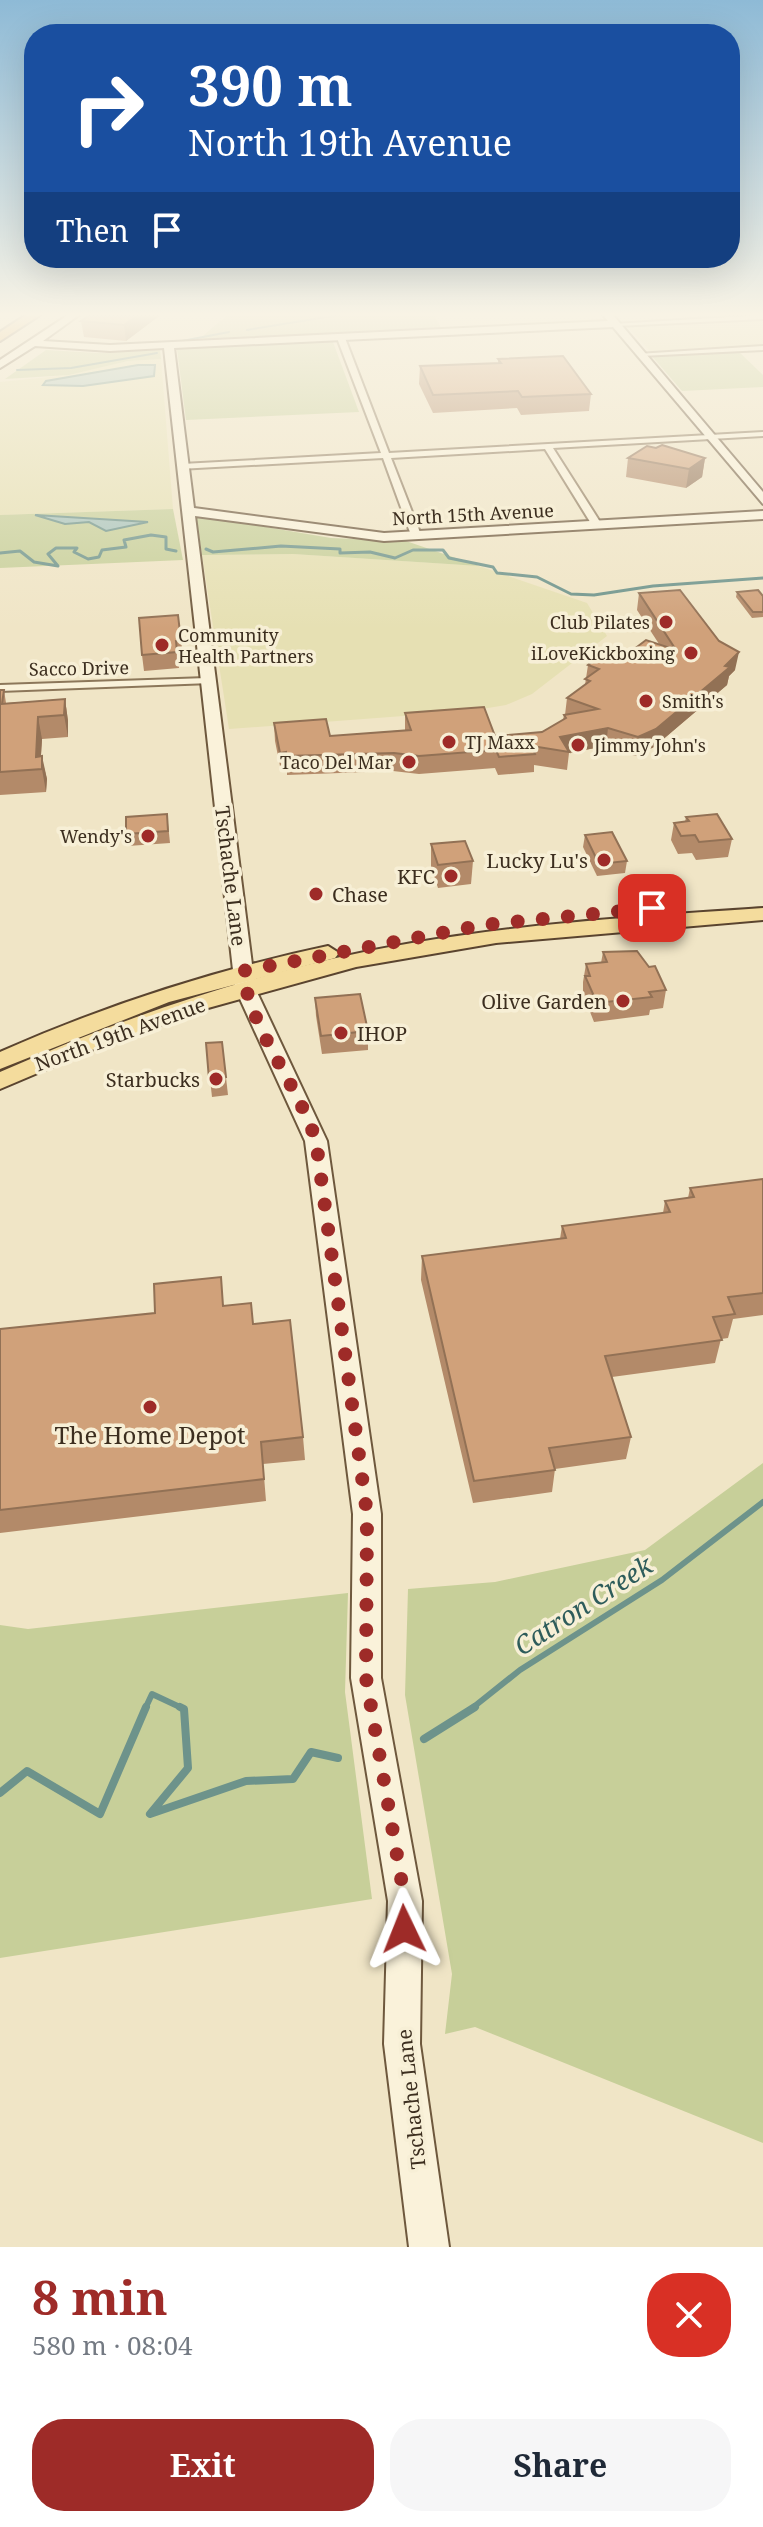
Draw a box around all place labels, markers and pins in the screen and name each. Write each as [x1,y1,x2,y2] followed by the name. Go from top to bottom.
[550,610,650,634] place label: Club Pilates
[657,613,675,631] marker: Club Pilates
[178,623,314,668] place label: Community Health Partners
[153,636,171,654] marker: Community Health Partners
[531,641,675,665] place label: iLoveKickboxing
[682,644,700,662] marker: iLoveKickboxing
[662,689,724,713] place label: Smith's
[637,692,655,710] marker: Smith's
[465,730,536,754] place label: TJ Maxx
[440,733,458,751] marker: TJ Maxx
[593,733,706,757] place label: Jimmy John's
[569,736,587,754] marker: Jimmy John's
[280,750,394,774] place label: Taco Del Mar
[400,753,418,771] marker: Taco Del Mar
[60,824,132,848] place label: Wendy's
[139,827,157,845] marker: Wendy's
[486,847,588,874] place label: Lucky Lu's
[595,851,613,869] marker: Lucky Lu's
[397,863,435,890] place label: KFC
[442,867,460,885] marker: KFC
[618,874,686,942] pin
[332,881,388,908] place label: Chase
[307,885,325,903] marker: Chase
[481,988,607,1015] place label: Olive Garden
[614,992,632,1010] marker: Olive Garden
[357,1020,407,1047] place label: IHOP
[332,1024,350,1042] marker: IHOP
[106,1066,200,1093] place label: Starbucks
[207,1070,225,1088] marker: Starbucks
[141,1398,159,1416] marker: The Home Depot
[55,1418,246,1451] place label: The Home Depot

